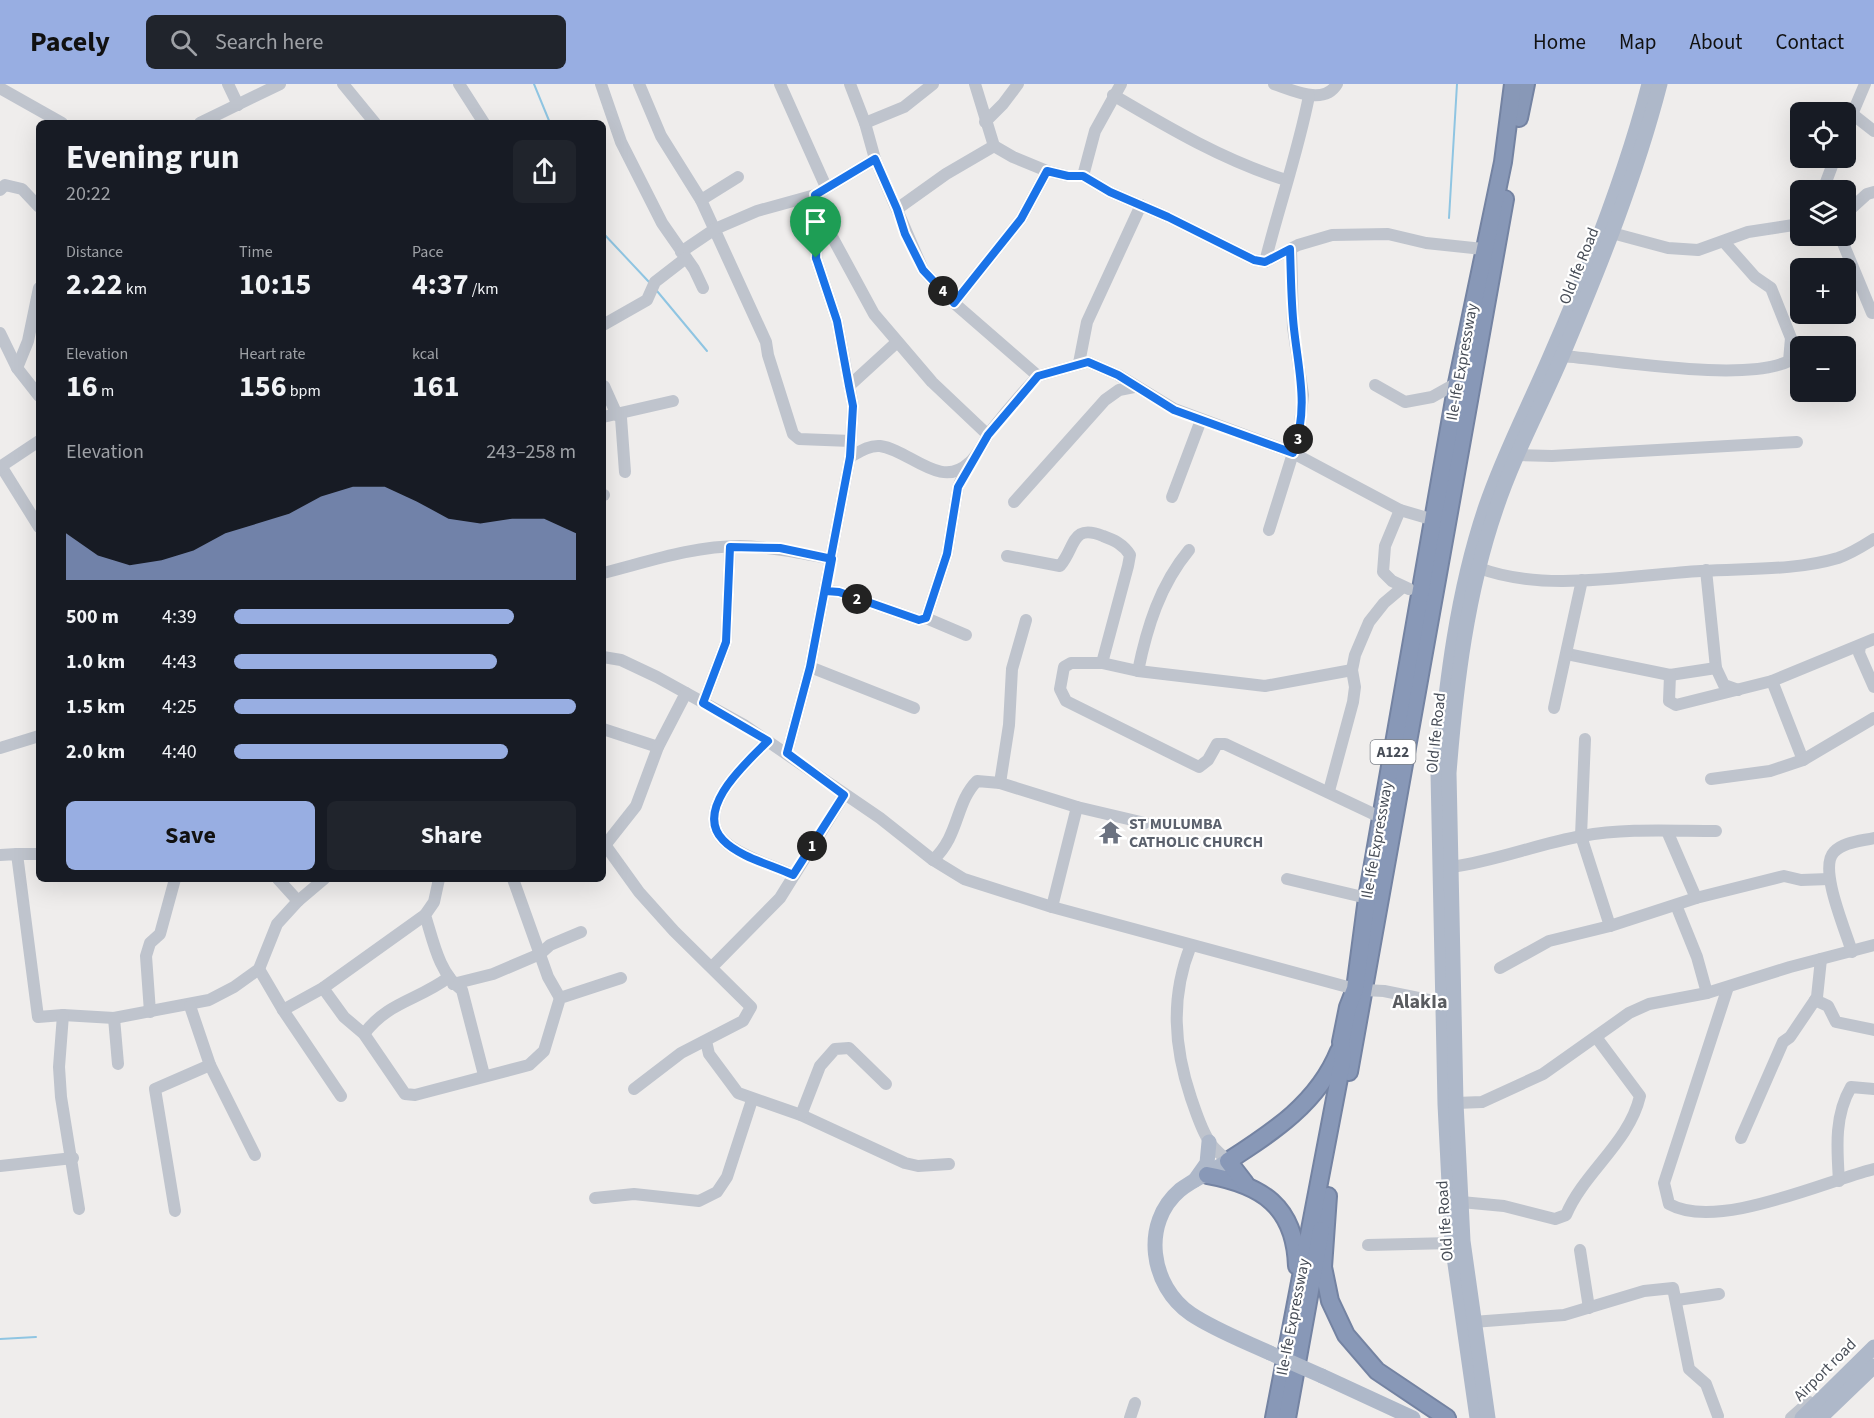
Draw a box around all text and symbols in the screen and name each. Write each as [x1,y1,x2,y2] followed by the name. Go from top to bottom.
[146,15,566,69] search box
[30,22,110,62] text: Pacely
[167,26,200,59] icon: search
[215,26,323,58] text: Search here
[1533,27,1586,57] text: Home
[1619,27,1657,57] text: Map
[1690,27,1742,57] text: About
[1775,27,1844,57] text: Contact
[1790,102,1856,402] map controls
[1790,102,1856,168] button: locate
[66,134,240,181] text: Evening run
[513,140,576,203] button: share
[66,180,111,208] text: 20:22
[1790,180,1856,246] button: layers
[790,196,841,258] pin
[799,205,832,238] icon: arrive
[1554,224,1604,308] street label: Old Ife Road
[66,241,123,263] text: Distance
[239,241,273,263] text: Time
[412,241,443,263] text: Pace
[1790,258,1856,324] button: +
[66,263,123,306] text: 2.22
[239,263,311,306] text: 10:15
[412,263,469,306] text: 4:37
[928,276,958,306] pin: 4
[123,278,147,300] text: km
[469,278,499,300] text: /km
[939,280,947,302] text: 4
[1441,301,1483,422] street label: Ile-Ife Expressway
[1790,336,1856,402] button: −
[66,343,128,365] text: Elevation
[239,343,306,365] text: Heart rate
[412,343,439,365] text: kcal
[66,365,98,408] text: 16
[239,365,287,408] text: 156
[412,365,460,408] text: 161
[98,380,114,402] text: m
[287,380,321,402] text: bpm
[1283,424,1313,454] pin: 3
[1294,428,1302,450] text: 3
[66,438,144,466] text: Elevation
[486,438,576,466] text: 243–258 m
[842,584,872,614] pin: 2
[853,588,861,610] text: 2
[66,603,119,631] text: 500 m
[162,603,197,631] text: 4:39
[66,648,125,676] text: 1.0 km
[162,648,197,676] text: 4:43
[1421,692,1451,774] street label: Old Ife Road
[66,693,125,721] text: 1.5 km
[162,693,197,721] text: 4:25
[66,738,125,766] text: 2.0 km
[162,738,197,766] text: 4:40
[1370,740,1416,764] road number: A122
[1356,779,1398,900] street label: Ile-Ife Expressway
[66,801,315,870] button: Save
[327,801,576,870] button: Share
[1129,813,1263,853] place label: ST MULUMBA CATHOLIC CHURCH
[1098,820,1124,846] temple icon: ST MULUMBA CATHOLIC CHURCH
[797,831,827,861] pin: 1
[808,835,816,857] text: 1
[1391,988,1448,1016] district label: AlakIa
[1431,1180,1459,1262] street label: Old Ife Road
[1271,1256,1315,1377] street label: Ile-Ife Expressway
[1789,1334,1861,1406] street label: Airport road

